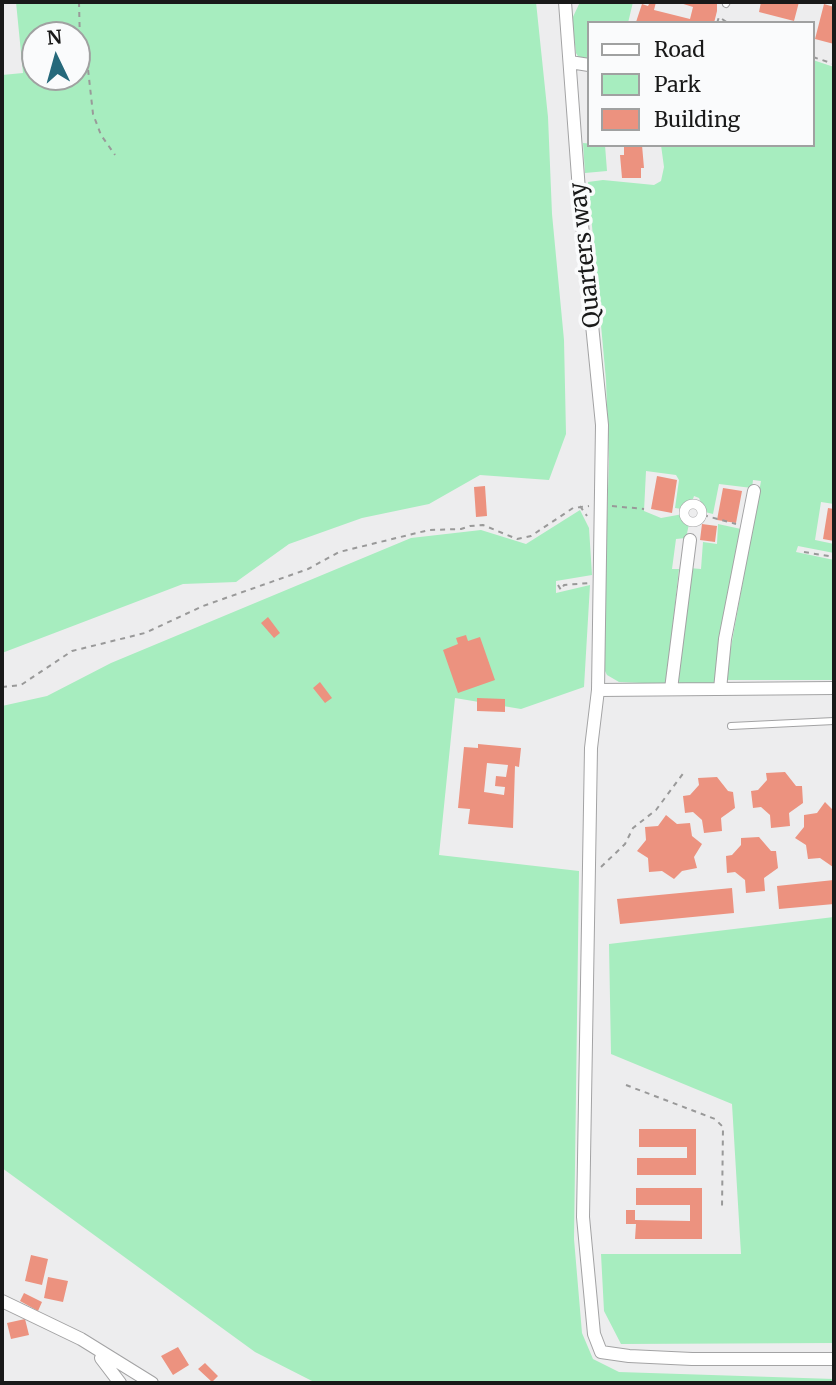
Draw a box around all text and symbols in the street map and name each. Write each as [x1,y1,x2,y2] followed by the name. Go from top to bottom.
[21,21,91,91] north arrow
[588,21,815,147] legend
[46,24,63,50] text: N
[654,36,705,63] text: Road
[654,71,701,98] text: Park
[654,106,740,133] text: Building
[565,181,607,329] street label: Quarters way

